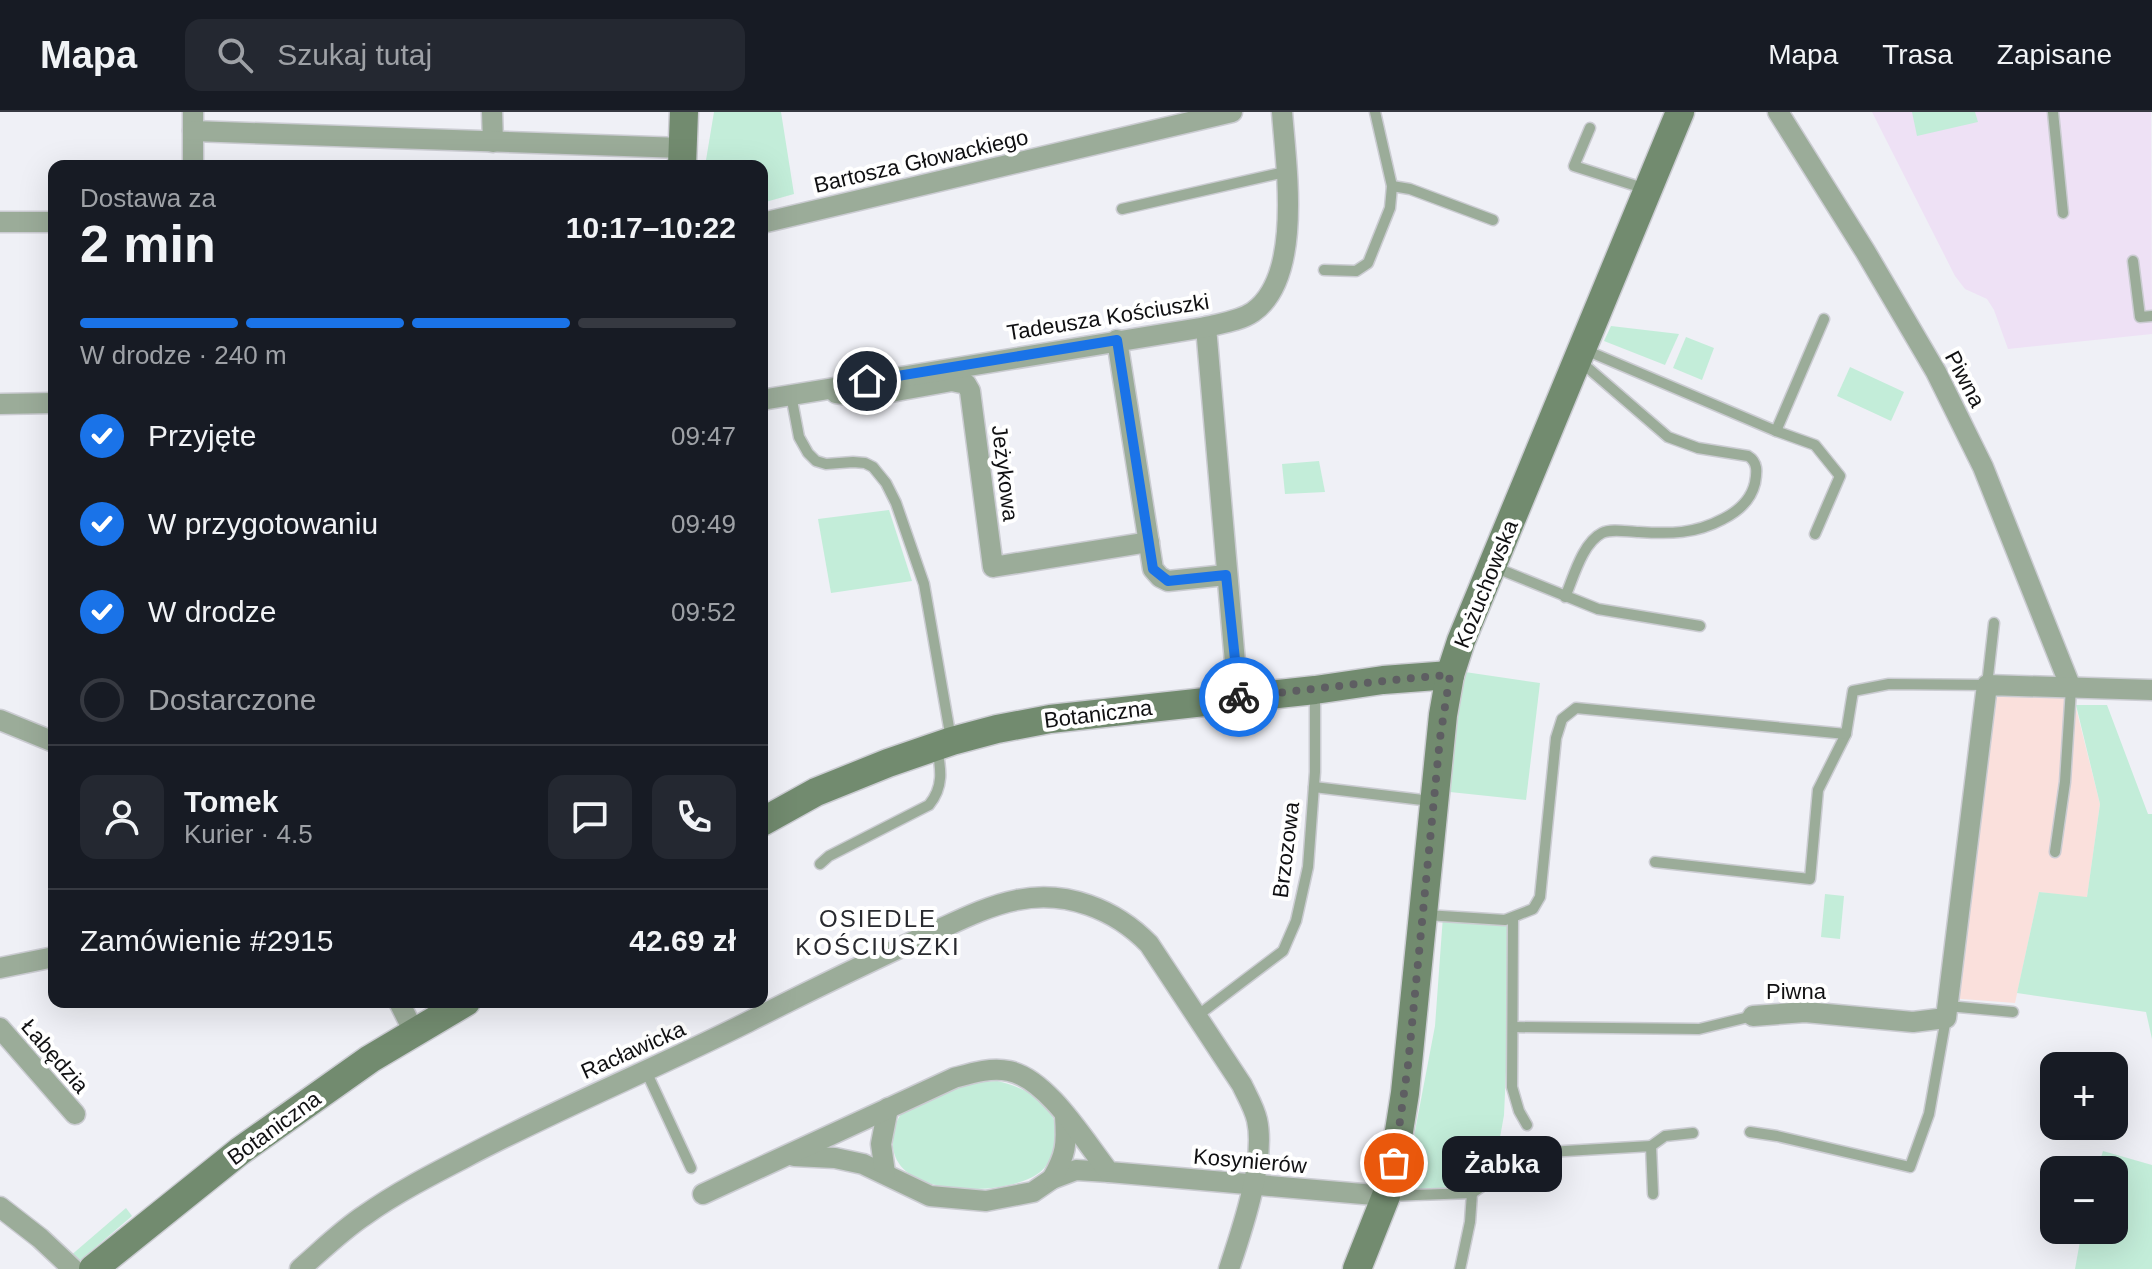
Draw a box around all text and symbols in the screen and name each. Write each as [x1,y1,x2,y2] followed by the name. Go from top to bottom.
[185,19,745,91] search box
[213,33,257,77] icon: search
[40,34,137,76] text: Mapa
[277,38,432,71] text: Szukaj tutaj
[1768,39,1838,70] text: Mapa
[1882,39,1953,70] text: Trasa
[1997,39,2112,70] text: Zapisane
[812,124,1030,198] street label: Bartosza Głowackiego
[80,183,216,213] text: Dostawa za
[566,211,736,244] text: 10:17–10:22
[80,215,216,273] text: 2 min
[1005,289,1211,345] street label: Tadeusza Kościuszki
[80,340,287,370] text: W drodze · 240 m
[833,347,901,415] pin
[1940,347,1990,412] street label: Piwna
[845,359,889,403] icon: home
[80,414,124,458] icon: check
[148,419,256,452] text: Przyjęte
[671,421,736,451] text: 09:47
[987,424,1023,523] street label: Jeżykowa
[80,502,124,546] icon: check
[148,507,378,540] text: W przygotowaniu
[671,509,736,539] text: 09:49
[1449,516,1523,652] street label: Kożuchowska
[80,590,124,634] icon: check
[148,595,276,628] text: W drodze
[671,597,736,627] text: 09:52
[1199,657,1279,737] courier
[1217,675,1261,719] icon: bike
[148,683,316,716] text: Dostarczone
[1042,695,1154,733] street label: Botaniczna
[80,775,164,859] button: person
[548,775,632,859] button: chat
[652,775,736,859] button: phone
[184,785,278,818] text: Tomek
[1268,800,1304,899] street label: Brzozowa
[184,819,313,849] text: Kurier · 4.5
[795,905,961,960] district label: OSIEDLE KOŚCIUSZKI
[80,924,334,957] text: Zamówienie #2915
[629,924,736,957] text: 42.69 zł
[1766,979,1827,1004] street label: Piwna
[16,1014,94,1098] street label: Łabędzia
[577,1016,690,1084] street label: Racławicka
[2040,1052,2128,1244] map controls
[2040,1052,2128,1140] button: +
[223,1085,326,1170] street label: Botaniczna
[1360,1129,1428,1197] pin
[1442,1135,1562,1191] callout: Żabka
[1372,1141,1416,1185] icon: bag
[1192,1144,1308,1178] street label: Kosynierów
[1464,1149,1540,1179] text: Żabka
[2040,1156,2128,1244] button: −

